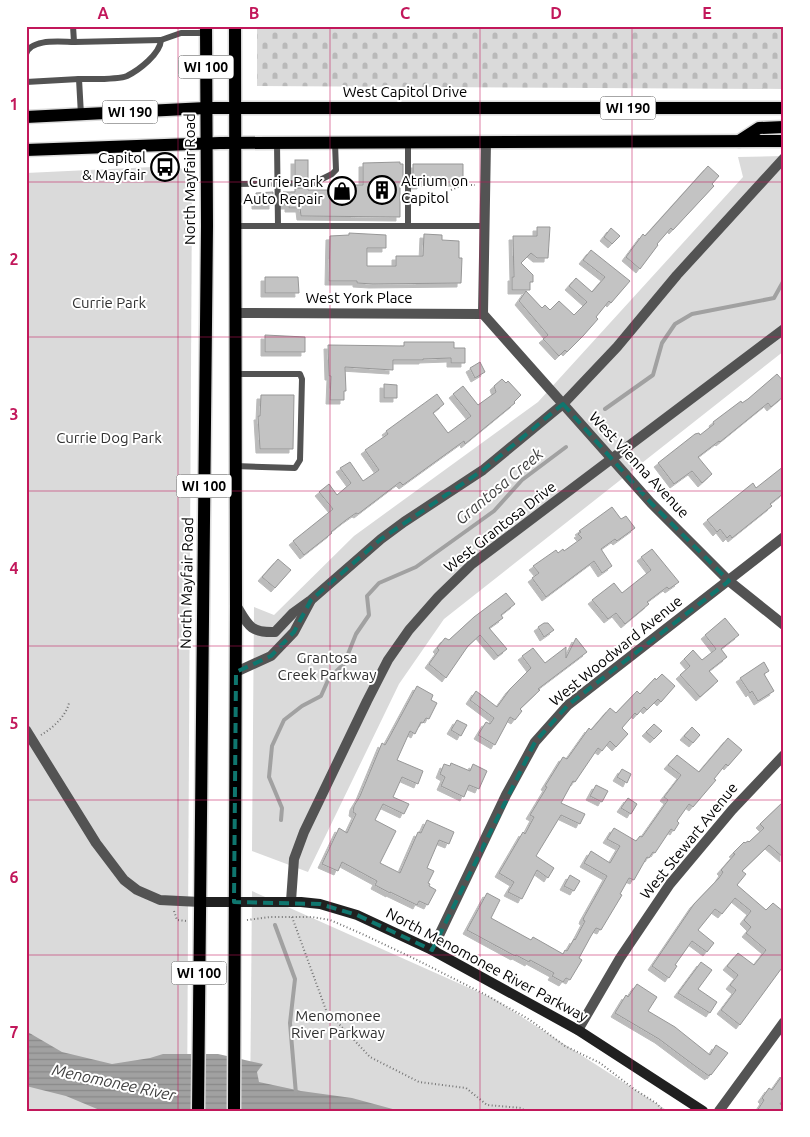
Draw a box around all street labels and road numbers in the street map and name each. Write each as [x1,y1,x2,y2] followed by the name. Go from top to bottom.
[178,56,234,78] road number: WI 100
[343,83,467,100] street label: West Capitol Drive
[600,96,656,120] road number: WI 190
[102,100,158,124] road number: WI 190
[181,113,198,245] street label: North Mayfair Road
[305,289,413,306] street label: West York Place
[586,408,693,521] street label: West Vienna Avenue
[176,474,232,498] road number: WI 100
[440,478,559,576] street label: West Grantosa Drive
[177,517,196,649] street label: North Mayfair Road
[546,592,685,709] street label: West Woodward Avenue
[636,779,741,902] street label: West Stewart Avenue
[383,904,591,1025] street label: North Menomonee River Parkway
[172,961,226,984] road number: WI 100

